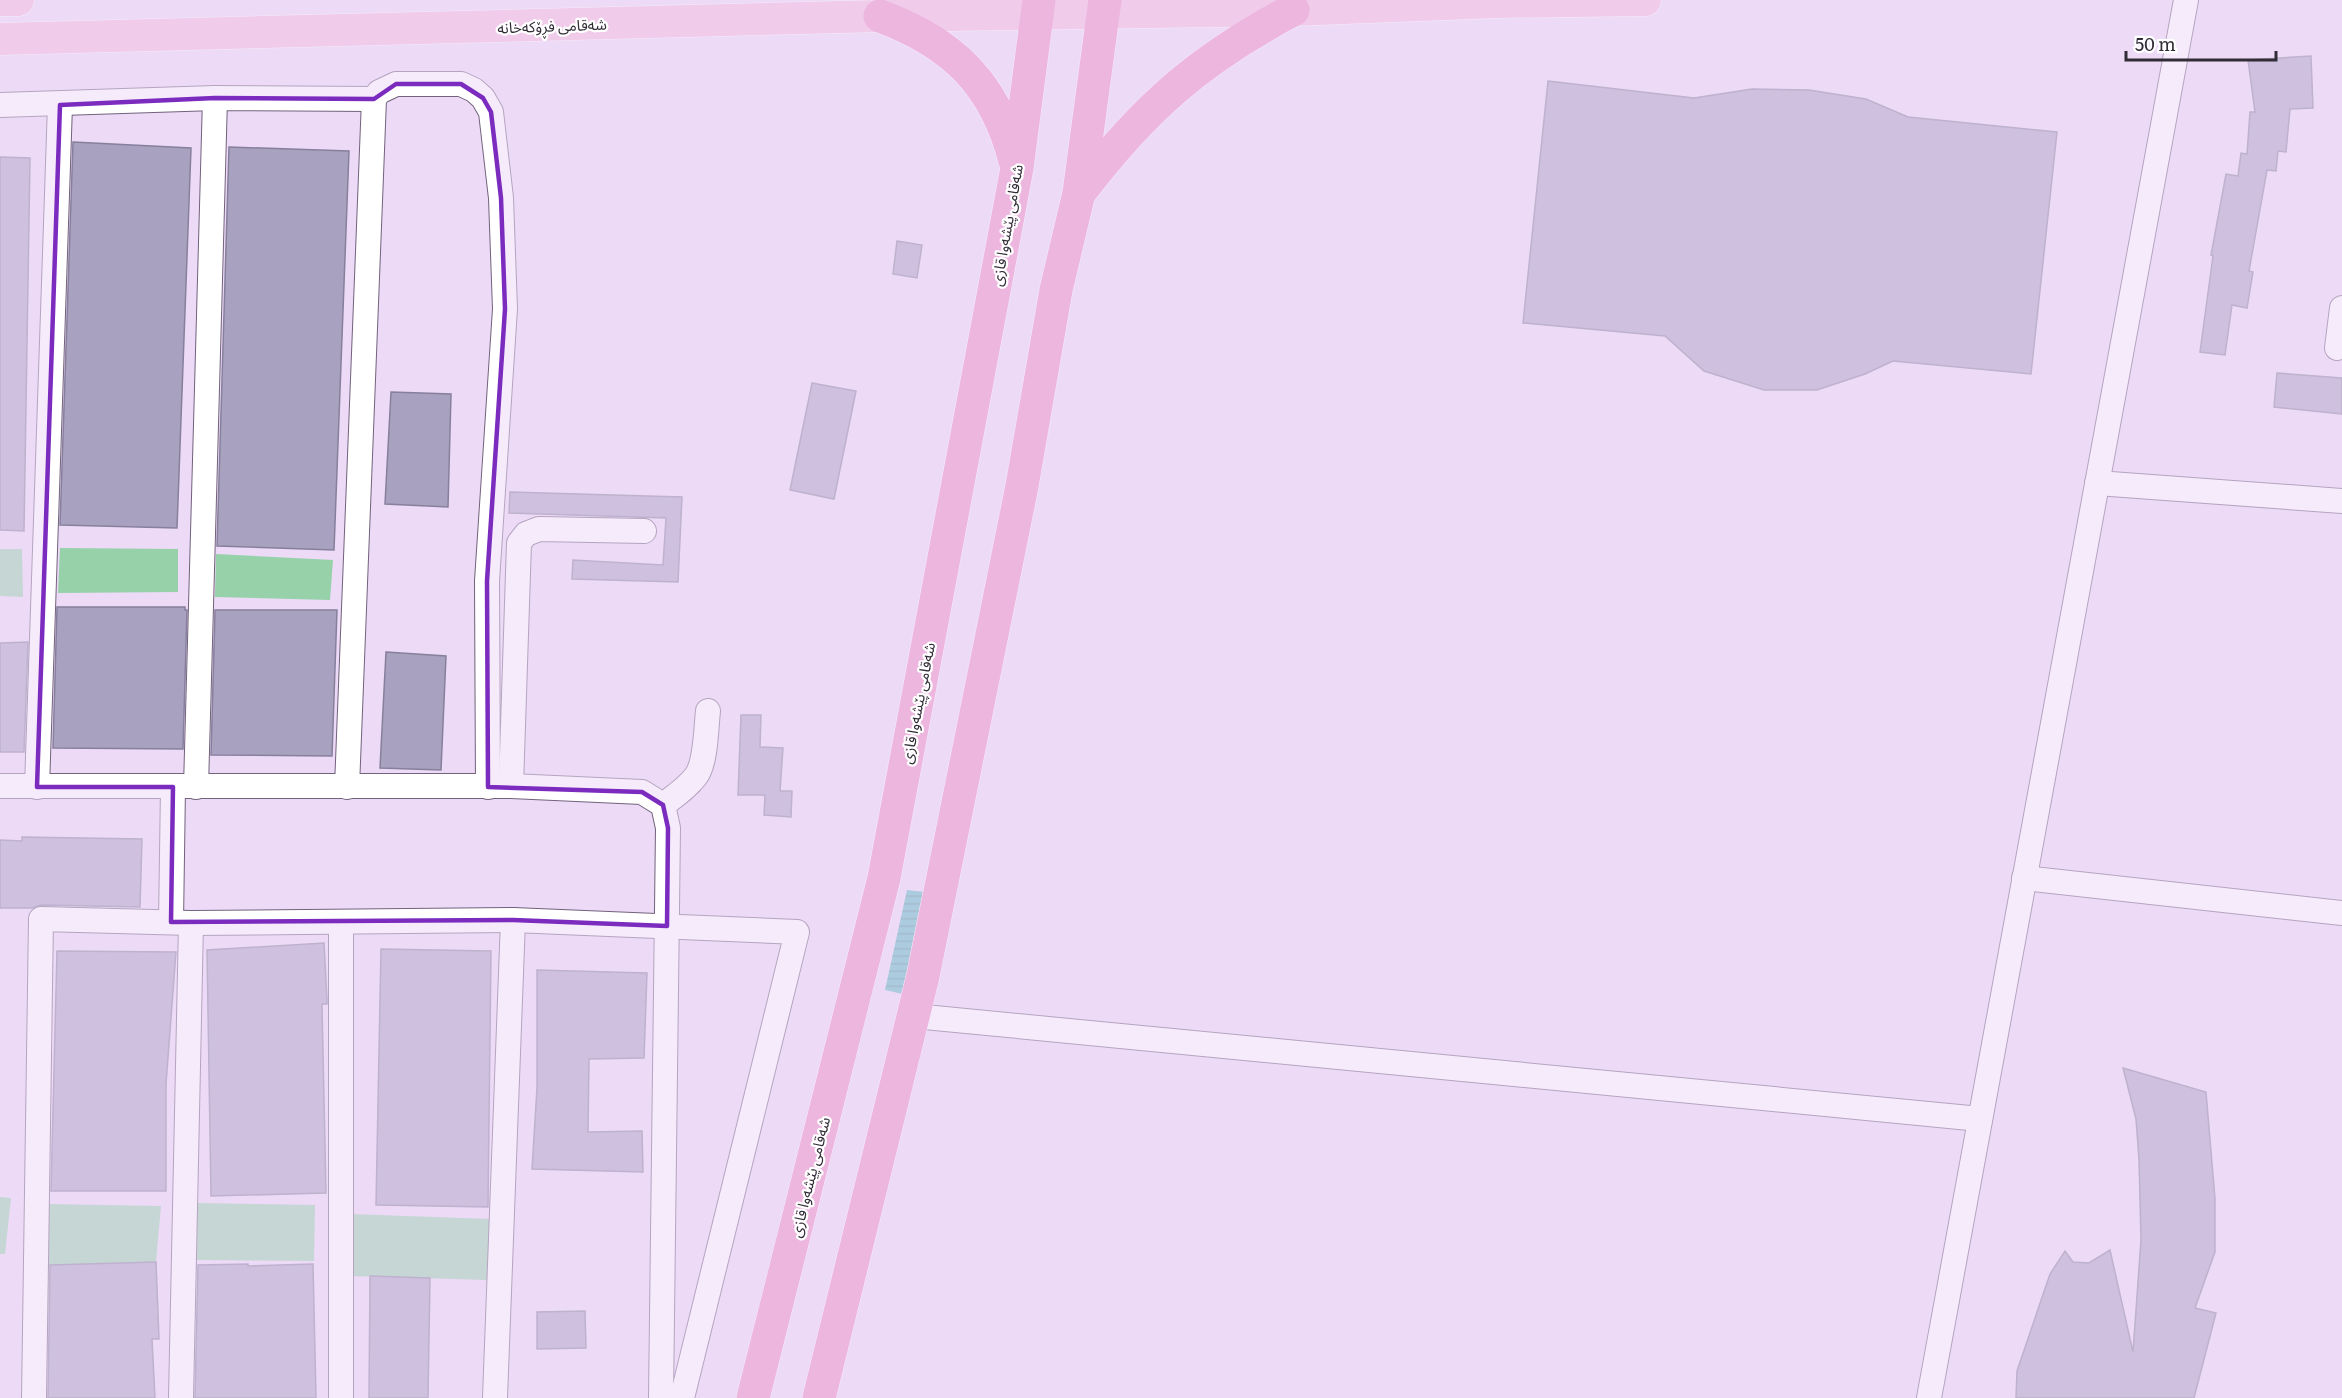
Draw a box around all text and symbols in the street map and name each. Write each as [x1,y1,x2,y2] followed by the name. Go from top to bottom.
[497,12,607,41] street label: شەقامی فڕۆکەخانە
[2126,24,2276,62] scale bar
[2135,30,2176,57] text: 50 m
[984,162,1028,288] street label: شەقامی پێشەوا قازی
[894,640,940,766] street label: شەقامی پێشەوا قازی
[783,1114,835,1240] street label: شەقامی پێشەوا قازی

